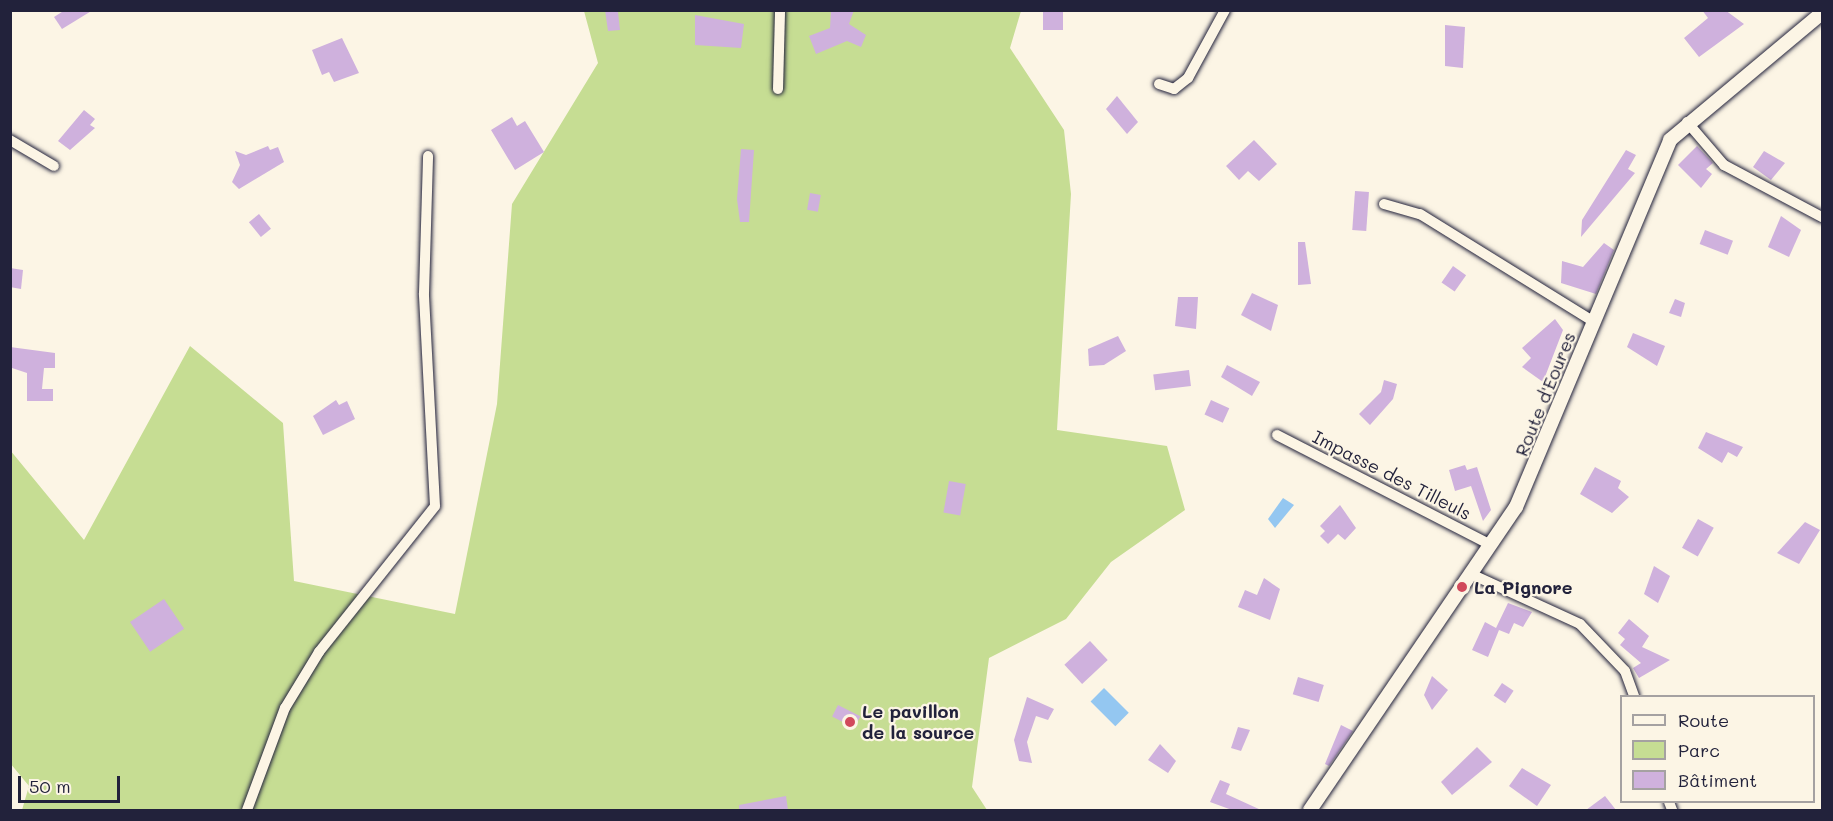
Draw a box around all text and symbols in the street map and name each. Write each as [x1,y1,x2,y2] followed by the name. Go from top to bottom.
[1510,329,1580,459] street label: Route d'Eoures
[1309,426,1475,524] street label: Impasse des Tilleuls
[1474,576,1572,598] place label: La Pignore
[1455,580,1469,594] marker: La Pignore
[1620,695,1815,803] legend
[862,701,974,744] place label: Le pavillon de la source
[1678,708,1729,732] text: Route
[843,715,857,729] marker: Le pavillon de la source
[1678,738,1720,762] text: Parc
[21,764,123,802] scale bar
[1678,768,1757,792] text: Bâtiment
[29,774,71,798] text: 50 m

